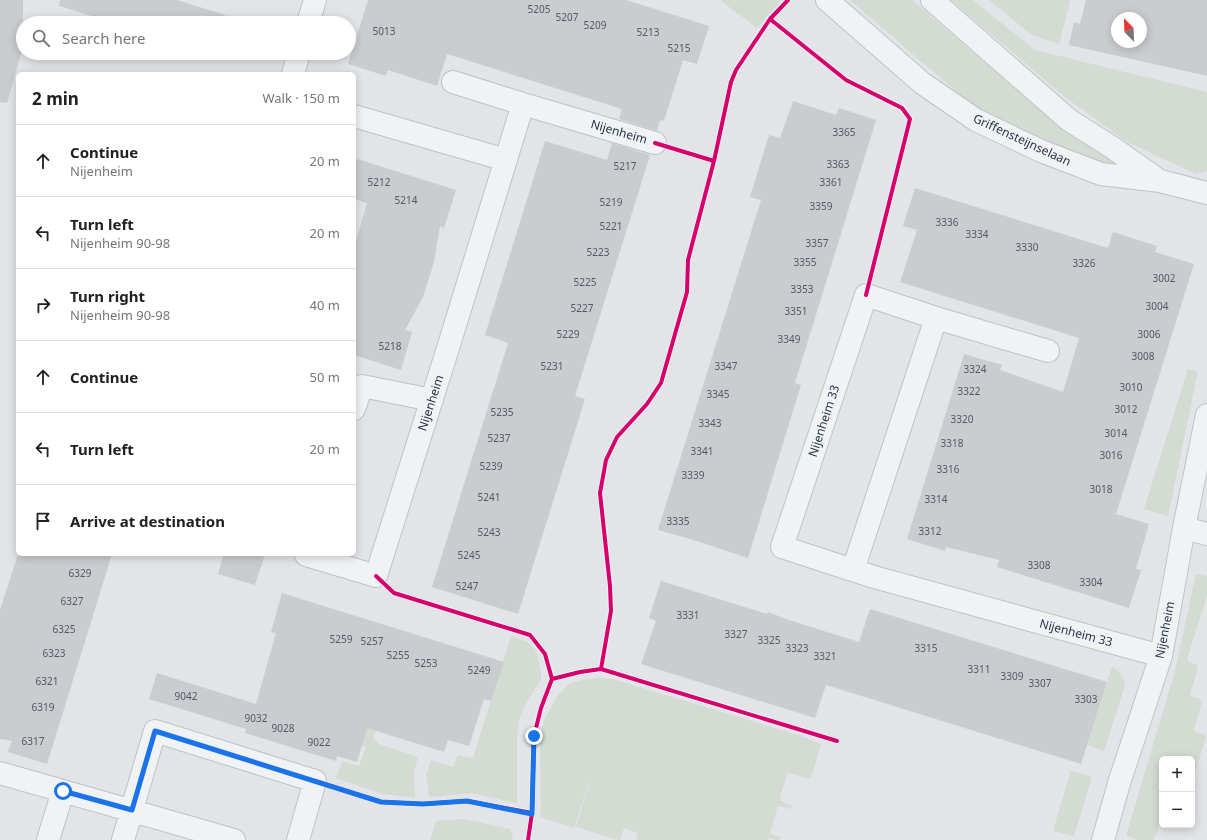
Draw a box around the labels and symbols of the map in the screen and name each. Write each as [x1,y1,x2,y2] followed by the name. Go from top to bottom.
[528,2,551,16] house number: 5205
[556,10,579,24] house number: 5207
[1111,12,1147,48] north arrow
[584,18,607,32] house number: 5209
[373,24,396,38] house number: 5013
[637,25,660,39] house number: 5213
[668,41,691,55] house number: 5215
[970,109,1074,170] street label: Griffensteijnselaan
[589,115,649,148] street label: Nijenheim
[833,125,856,139] house number: 3365
[827,157,850,171] house number: 3363
[614,159,637,173] house number: 5217
[368,175,391,189] house number: 5212
[820,175,842,189] house number: 3361
[395,193,418,207] house number: 5214
[600,195,623,209] house number: 5219
[810,199,833,213] house number: 3359
[936,215,959,229] house number: 3336
[600,219,622,233] house number: 5221
[966,227,989,241] house number: 3334
[806,236,829,250] house number: 3357
[1016,240,1039,254] house number: 3330
[587,245,610,259] house number: 5223
[794,255,817,269] house number: 3355
[1073,256,1096,270] house number: 3326
[1153,271,1176,285] house number: 3002
[574,275,597,289] house number: 5225
[791,282,814,296] house number: 3353
[1146,299,1169,313] house number: 3004
[571,301,594,315] house number: 5227
[785,304,807,318] house number: 3351
[557,327,580,341] house number: 5229
[1138,327,1161,341] house number: 3006
[778,332,801,346] house number: 3349
[379,339,402,353] house number: 5218
[1132,349,1155,363] house number: 3008
[541,359,563,373] house number: 5231
[715,359,738,373] house number: 3347
[964,362,987,376] house number: 3324
[413,373,448,433] street label: Nijenheim
[1120,380,1143,394] house number: 3010
[804,383,843,459] street label: Nijenheim 33
[958,384,981,398] house number: 3322
[707,387,730,401] house number: 3345
[1115,402,1138,416] house number: 3012
[491,405,514,419] house number: 5235
[951,412,974,426] house number: 3320
[699,416,722,430] house number: 3343
[1105,426,1128,440] house number: 3014
[488,431,511,445] house number: 5237
[941,436,964,450] house number: 3318
[691,444,713,458] house number: 3341
[1100,448,1123,462] house number: 3016
[480,459,503,473] house number: 5239
[937,462,960,476] house number: 3316
[682,468,705,482] house number: 3339
[1090,482,1113,496] house number: 3018
[478,490,500,504] house number: 5241
[925,492,948,506] house number: 3314
[667,514,690,528] house number: 3335
[919,524,942,538] house number: 3312
[478,525,501,539] house number: 5243
[458,548,481,562] house number: 5245
[1028,558,1051,572] house number: 3308
[69,566,92,580] house number: 6329
[1080,575,1103,589] house number: 3304
[456,579,479,593] house number: 5247
[61,594,84,608] house number: 6327
[1151,600,1178,660] street label: Nijenheim
[677,608,699,622] house number: 3331
[1038,615,1115,650] street label: Nijenheim 33
[53,622,76,636] house number: 6325
[725,627,748,641] house number: 3327
[330,632,353,646] house number: 5259
[758,633,781,647] house number: 3325
[361,634,384,648] house number: 5257
[786,641,809,655] house number: 3323
[915,641,938,655] house number: 3315
[43,646,66,660] house number: 6323
[387,648,410,662] house number: 5255
[814,649,836,663] house number: 3321
[415,656,438,670] house number: 5253
[968,662,990,676] house number: 3311
[468,663,491,677] house number: 5249
[1001,669,1024,683] house number: 3309
[36,674,58,688] house number: 6321
[1029,676,1052,690] house number: 3307
[175,689,198,703] house number: 9042
[1075,692,1098,706] house number: 3303
[32,700,55,714] house number: 6319
[245,711,268,725] house number: 9032
[272,721,295,735] house number: 9028
[525,727,543,745] route end
[22,734,45,748] house number: 6317
[308,735,331,749] house number: 9022
[54,782,72,800] route start

